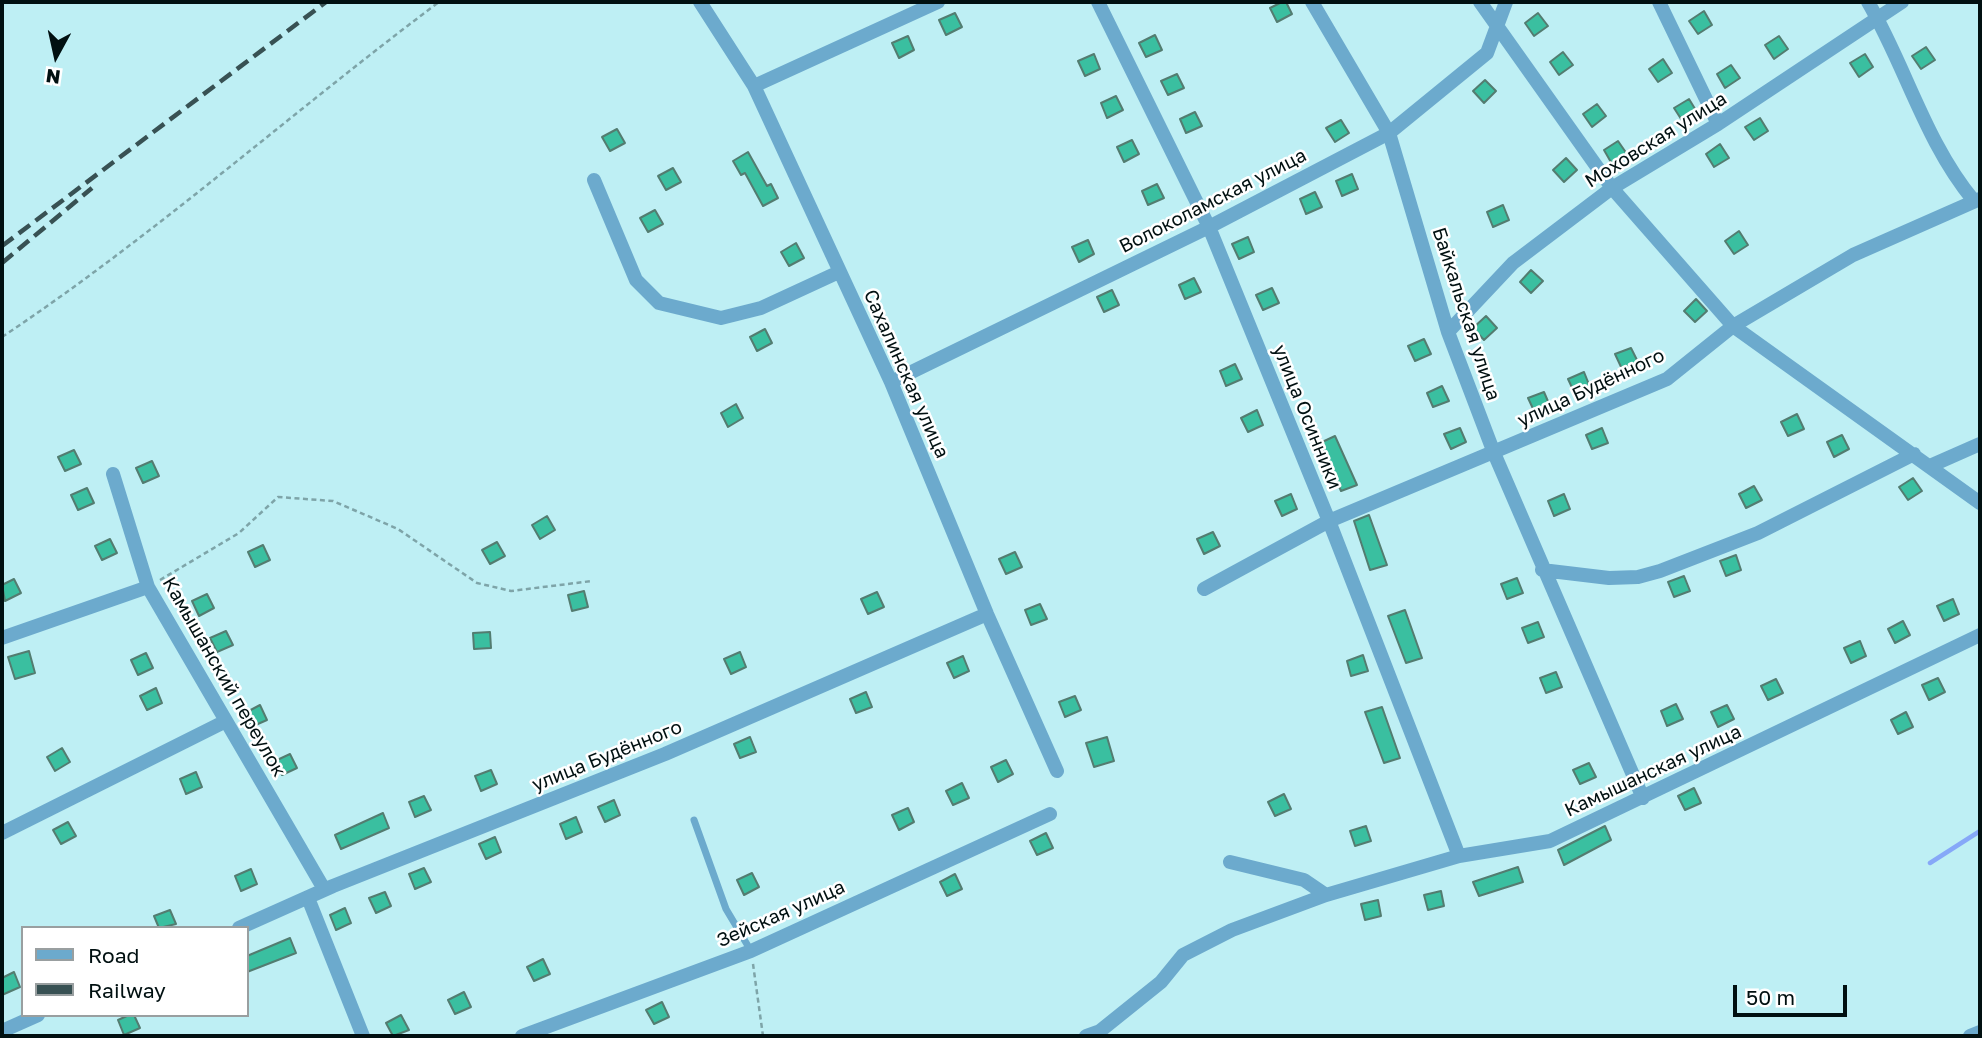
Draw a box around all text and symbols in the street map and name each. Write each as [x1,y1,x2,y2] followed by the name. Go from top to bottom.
[21,21,91,91] north arrow
[44,65,62,90] text: N
[1581,87,1731,193] street label: Моховская улица
[1116,144,1310,258] street label: Волоколамская улица
[1427,225,1505,403] street label: Байкальская улица
[859,286,953,462] street label: Сахалинская улица
[1268,341,1346,493] street label: улица Осинники
[1514,344,1668,432] street label: улица Будённого
[157,573,291,781] street label: Камышанский переулок
[529,716,685,796] street label: улица Будённого
[1561,720,1745,822] street label: Камышанская улица
[713,876,849,952] street label: Зейская улица
[21,926,248,1017] legend
[88,942,139,968] text: Road
[1737,972,1851,1016] scale bar
[88,977,166,1003] text: Railway
[1746,984,1795,1010] text: 50 m

